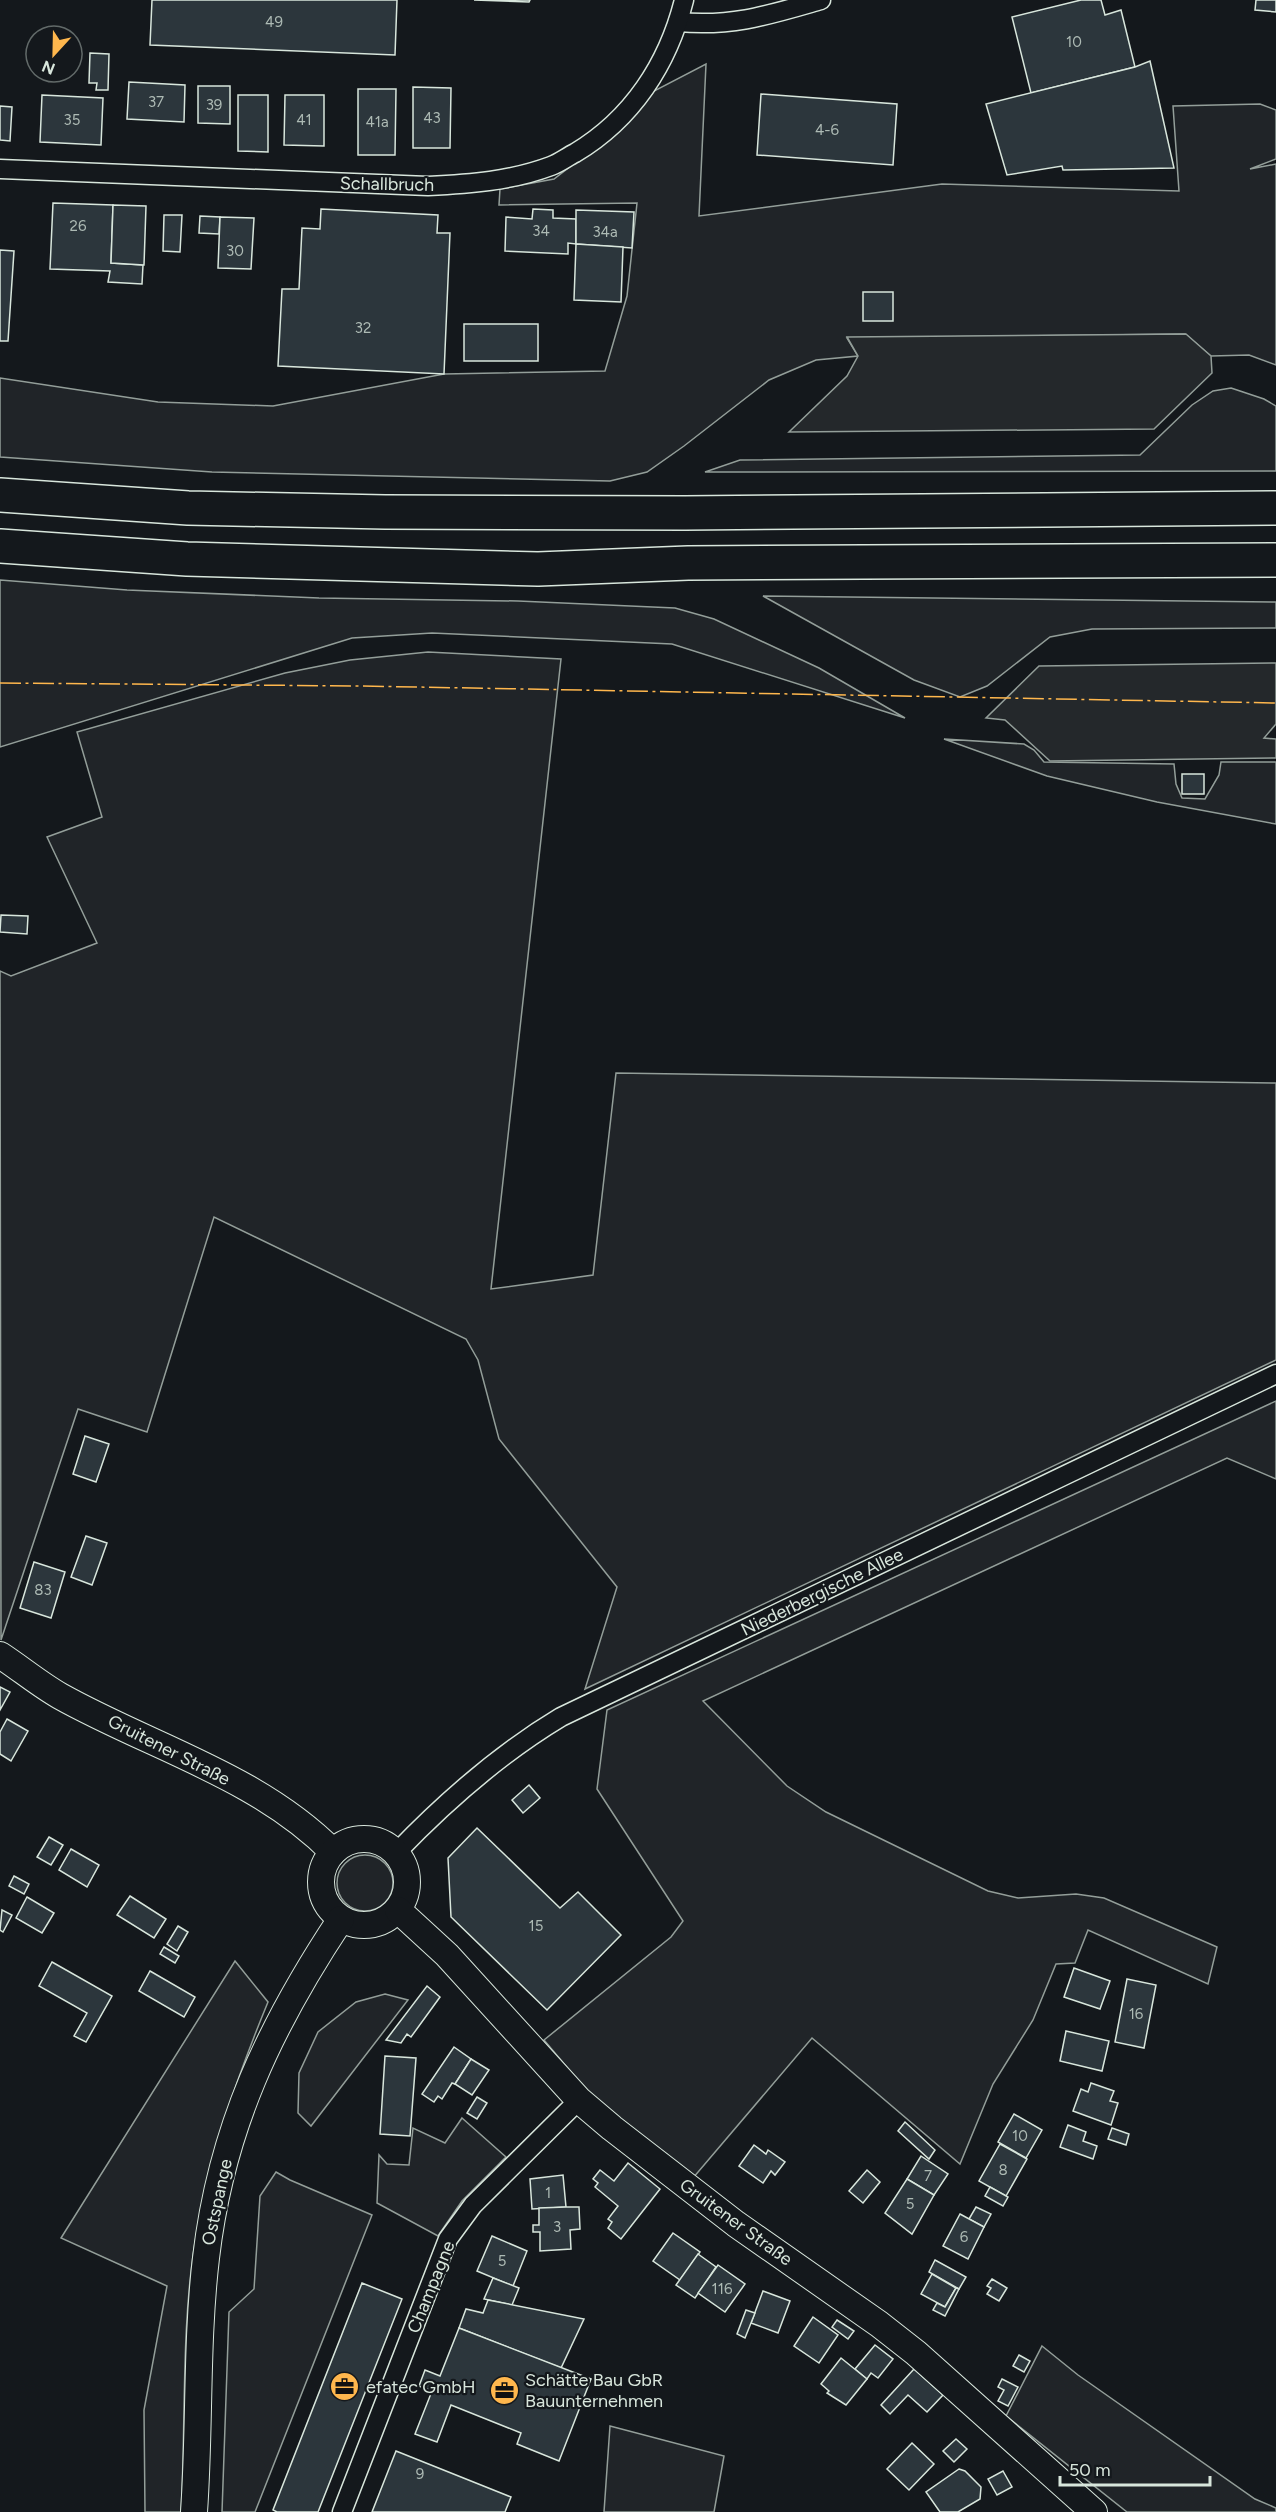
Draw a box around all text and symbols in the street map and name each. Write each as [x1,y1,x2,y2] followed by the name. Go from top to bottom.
[265,13,283,31] house number: 49
[24,24,84,84] north arrow
[1066,33,1082,51] house number: 10
[39,56,58,79] text: N
[148,93,164,111] house number: 37
[206,96,222,114] house number: 39
[423,109,441,127] house number: 43
[64,111,80,129] house number: 35
[296,111,312,129] house number: 41
[365,113,389,131] house number: 41a
[815,121,840,139] house number: 4-6
[340,172,434,196] street label: Schallbruch
[70,217,87,235] house number: 26
[532,222,550,240] house number: 34
[592,223,618,241] house number: 34a
[226,242,244,260] house number: 30
[355,319,371,337] house number: 32
[737,1543,907,1641] street label: Niederbergische Allee
[34,1581,52,1599] house number: 83
[104,1710,234,1790] street label: Gruitener Straße
[529,1917,543,1935] house number: 15
[1129,2005,1144,2023] house number: 16
[1012,2127,1028,2145] house number: 10
[197,2157,237,2247] street label: Ostspange
[998,2161,1008,2179] house number: 8
[924,2167,932,2185] house number: 7
[675,2174,797,2270] street label: Gruitener Straße
[545,2184,551,2202] house number: 1
[906,2195,914,2213] house number: 5
[553,2218,561,2236] house number: 3
[960,2228,969,2246] house number: 6
[402,2237,460,2336] street label: Champagne
[498,2252,506,2270] house number: 5
[712,2280,733,2298] house number: 116
[525,2369,663,2412] place label: Schätte Bau GbR Bauunternehmen
[329,2371,361,2403] office icon: efatec GmbH
[488,2374,520,2406] office icon: Schätte Bau GbR Bauunternehmen
[366,2376,475,2398] place label: efatec GmbH
[1060,2449,1210,2487] scale bar
[1069,2459,1111,2481] text: 50 m
[416,2465,424,2483] house number: 9

